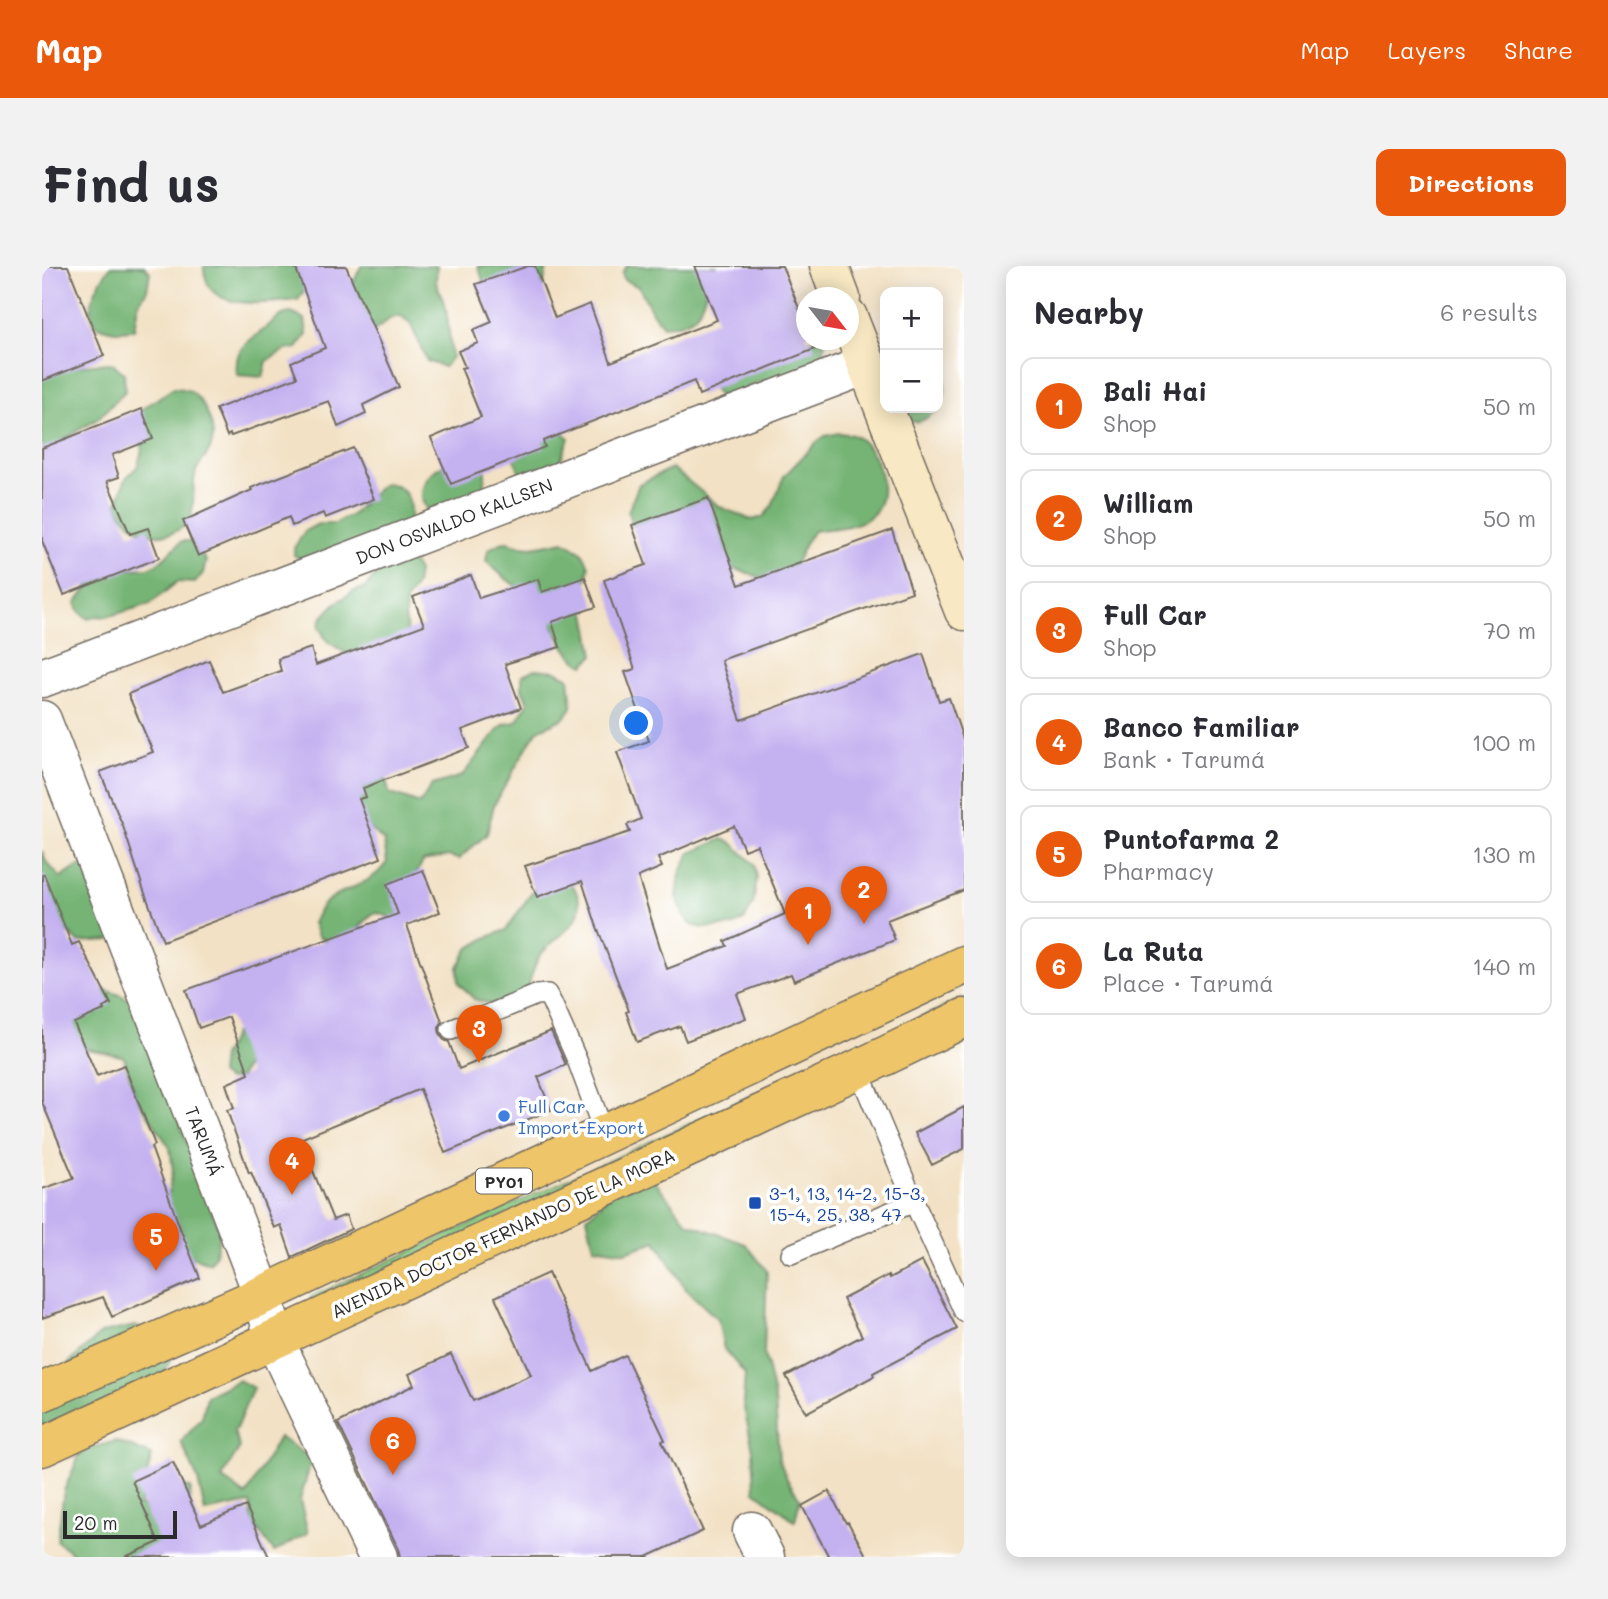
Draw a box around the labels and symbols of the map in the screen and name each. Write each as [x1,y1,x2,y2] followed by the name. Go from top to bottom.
[796,287,859,350] north arrow
[352,472,556,570] street label: DON OSVALDO KALLSEN
[619,706,653,740] your location
[841,866,887,924] pin: 2
[785,887,831,945] pin: 1
[456,1005,502,1063] pin: 3
[518,1094,645,1139] place label: Full Car Import-Export
[180,1103,228,1179] street label: TARUMÁ
[496,1108,512,1124] marker: Full Car Import-Export
[269,1137,315,1195] pin: 4
[327,1143,679,1323] street label: AVENIDA DOCTOR FERNANDO DE LA MORA
[476,1169,532,1194] road number: PY01
[769,1181,926,1226] place label: 3-1, 13, 14-2, 15-3, 15-4, 25, 38, 47
[747,1195,763,1211] marker: 3-1, 13, 14-2, 15-3, 15-4, 25, 38, 47
[133,1213,179,1271] pin: 5
[370,1417,416,1475] pin: 6
[63,1508,177,1540] scale bar

